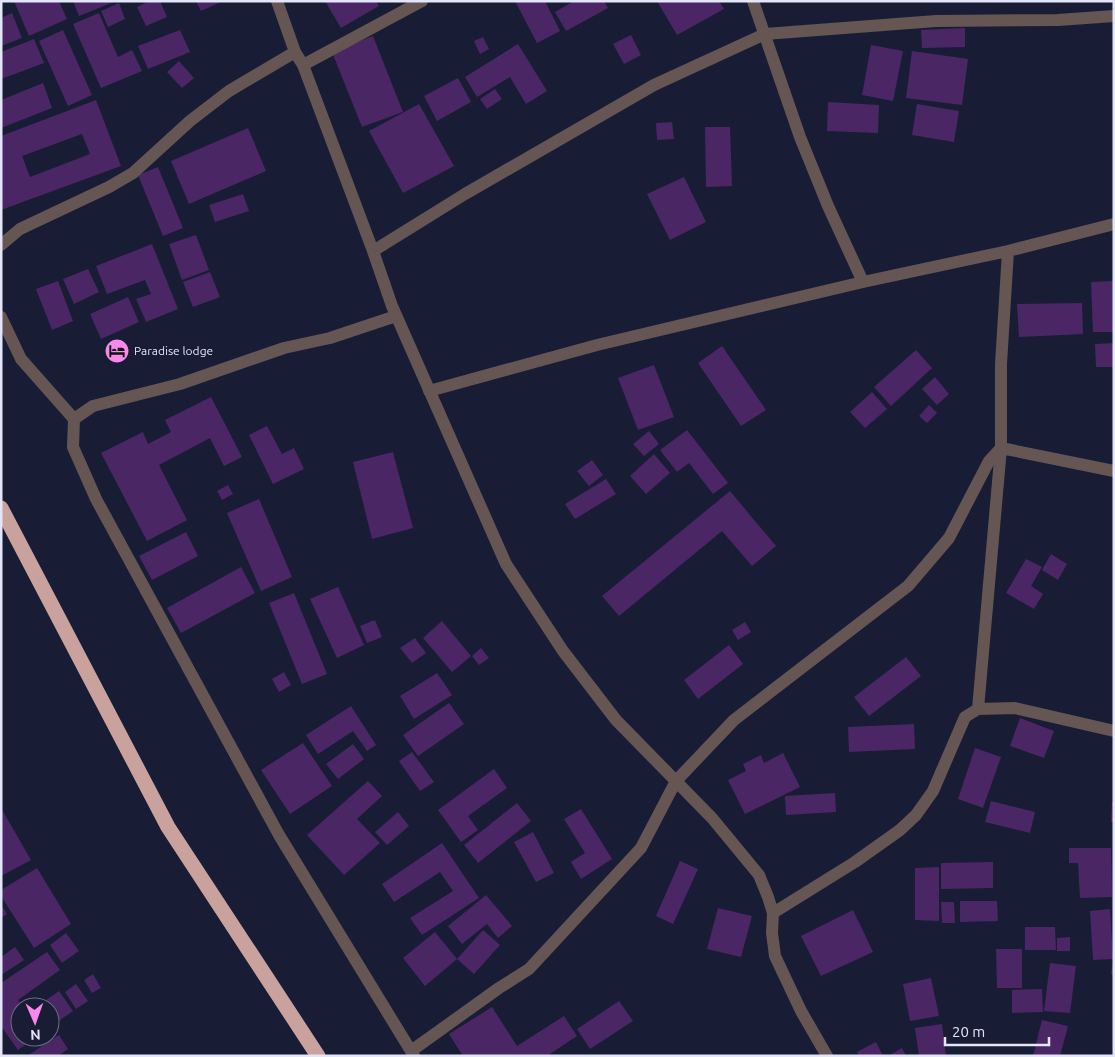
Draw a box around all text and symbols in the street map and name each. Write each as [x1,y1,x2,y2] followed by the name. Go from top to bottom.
[104,338,130,364] hotel icon: Paradise lodge
[134,344,213,357] place label: Paradise lodge
[10,997,60,1047] north arrow
[945,1014,1049,1046] scale bar
[952,1023,985,1040] text: 20 m
[30,1027,41,1043] text: N

